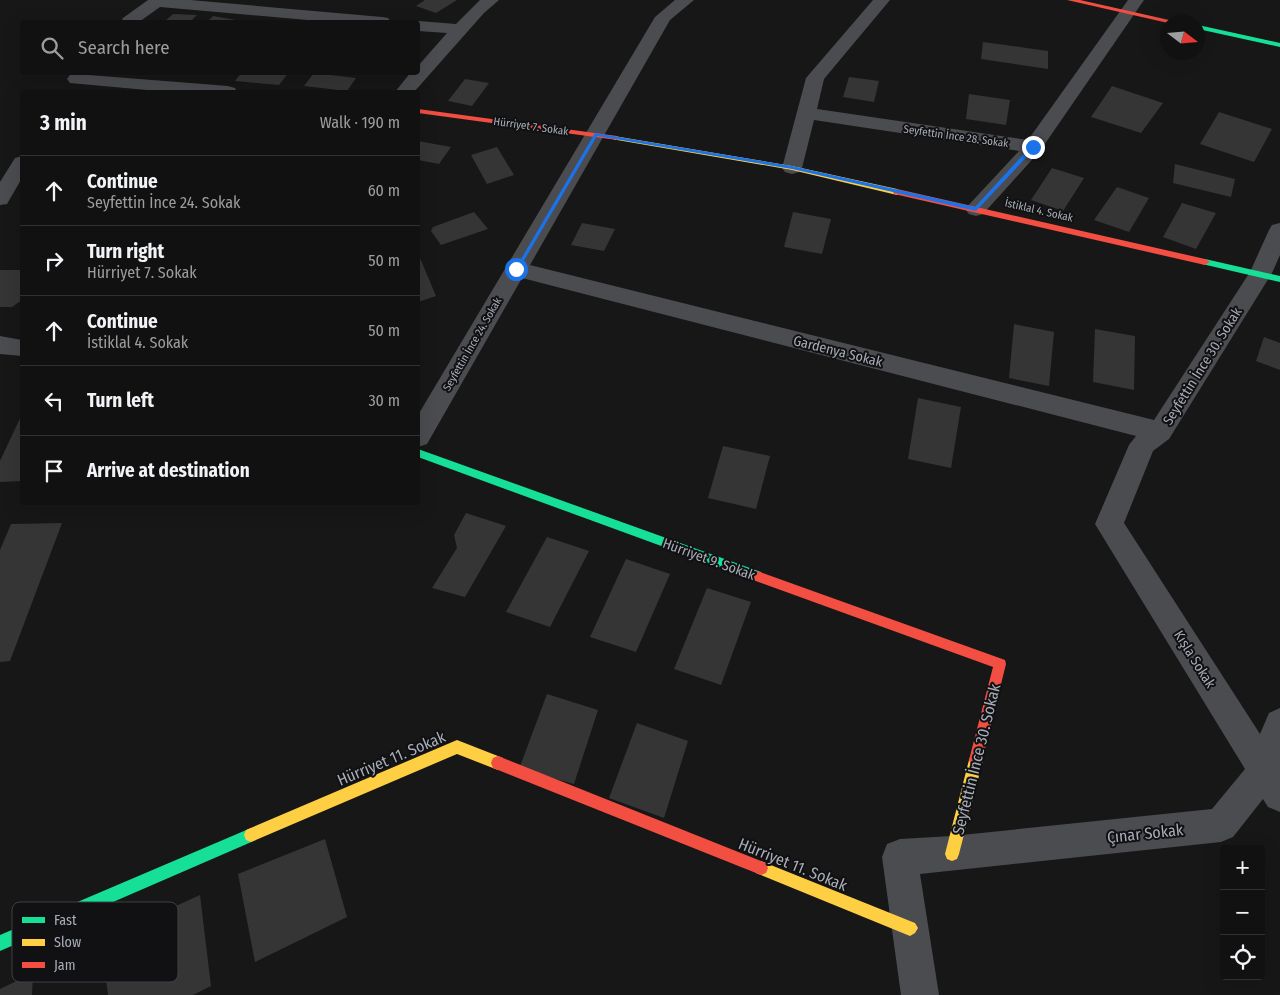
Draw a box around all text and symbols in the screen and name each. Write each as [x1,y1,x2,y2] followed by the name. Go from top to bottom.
[1160,15,1205,60] north arrow
[20,20,420,75] search box
[38,34,66,62] icon: search
[78,36,170,59] text: Search here
[40,110,87,136] text: 3 min
[320,113,400,132] text: Walk · 190 m
[493,115,570,138] street label: Hürriyet 7. Sokak
[903,122,1010,150] street label: Seyfettin İnce 28. Sokak
[1022,136,1045,159] route end
[87,170,158,193] text: Continue
[40,177,68,205] icon: ahead
[368,181,400,200] text: 60 m
[87,193,241,212] text: Seyfettin İnce 24. Sokak
[1003,195,1075,225] street label: İstiklal 4. Sokak
[87,240,164,263] text: Turn right
[40,247,68,275] icon: right
[368,251,400,270] text: 50 m
[505,258,528,281] route start
[87,263,197,282] text: Hürriyet 7. Sokak
[440,294,505,393] street label: Seyfettin İnce 24. Sokak
[1159,304,1246,428] street label: Seyfettin İnce 30. Sokak
[87,310,158,333] text: Continue
[40,317,68,345] icon: ahead
[368,321,400,340] text: 50 m
[792,332,885,371] street label: Gardenya Sokak
[87,333,188,352] text: İstiklal 4. Sokak
[40,387,68,415] icon: left
[87,389,154,412] text: Turn left
[368,391,400,410] text: 30 m
[40,457,68,485] icon: arrive
[87,459,250,482] text: Arrive at destination
[660,535,758,584] street label: Hürriyet 9. Sokak
[1170,627,1219,692] street label: Kışla Sokak
[949,681,1005,836] street label: Seyfettin İnce 30. Sokak
[334,727,449,790] street label: Hürriyet 11. Sokak
[1106,820,1185,848] street label: Çınar Sokak
[736,834,850,895] street label: Hürriyet 11. Sokak
[1220,845,1265,980] map controls
[1220,845,1265,890] button: +
[1220,890,1265,935] button: −
[12,902,178,982] legend
[54,912,77,929] text: Fast
[54,934,81,951] text: Slow
[1220,935,1265,980] button: locate
[54,957,75,974] text: Jam

